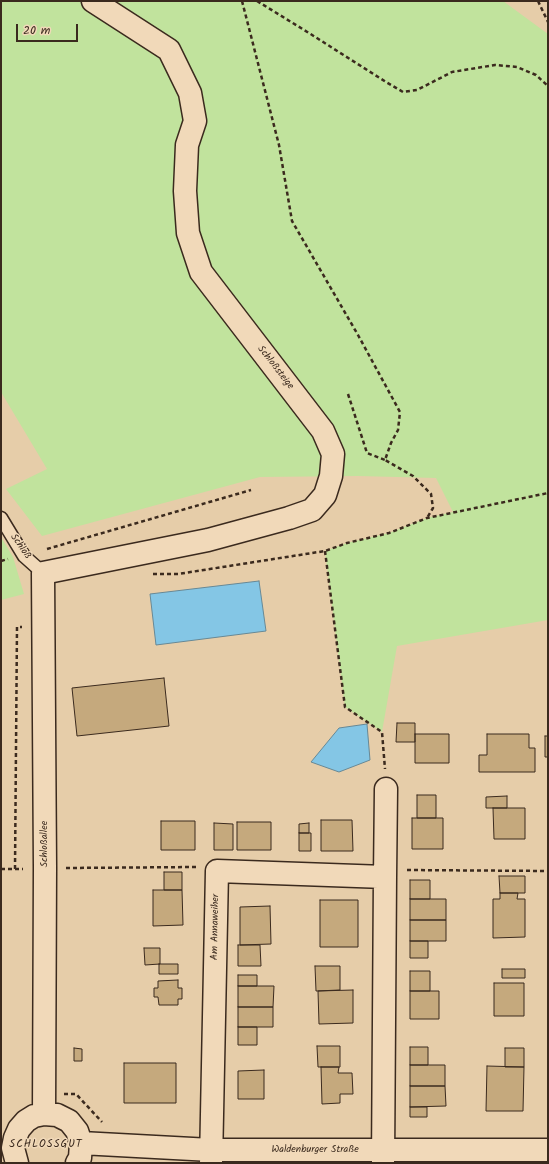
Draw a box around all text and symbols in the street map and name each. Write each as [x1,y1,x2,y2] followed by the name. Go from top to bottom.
[18,16,80,42] scale bar
[23,21,50,40] text: 20 m
[254,344,296,392] street label: Schloßsteige
[7,532,33,562] street label: Schloß
[39,821,51,867] street label: Schloßallee
[209,894,223,960] street label: Am Annaweiher
[9,1138,83,1152] district label: SCHLOSSGUT
[271,1144,359,1156] street label: Waldenburger Straße

